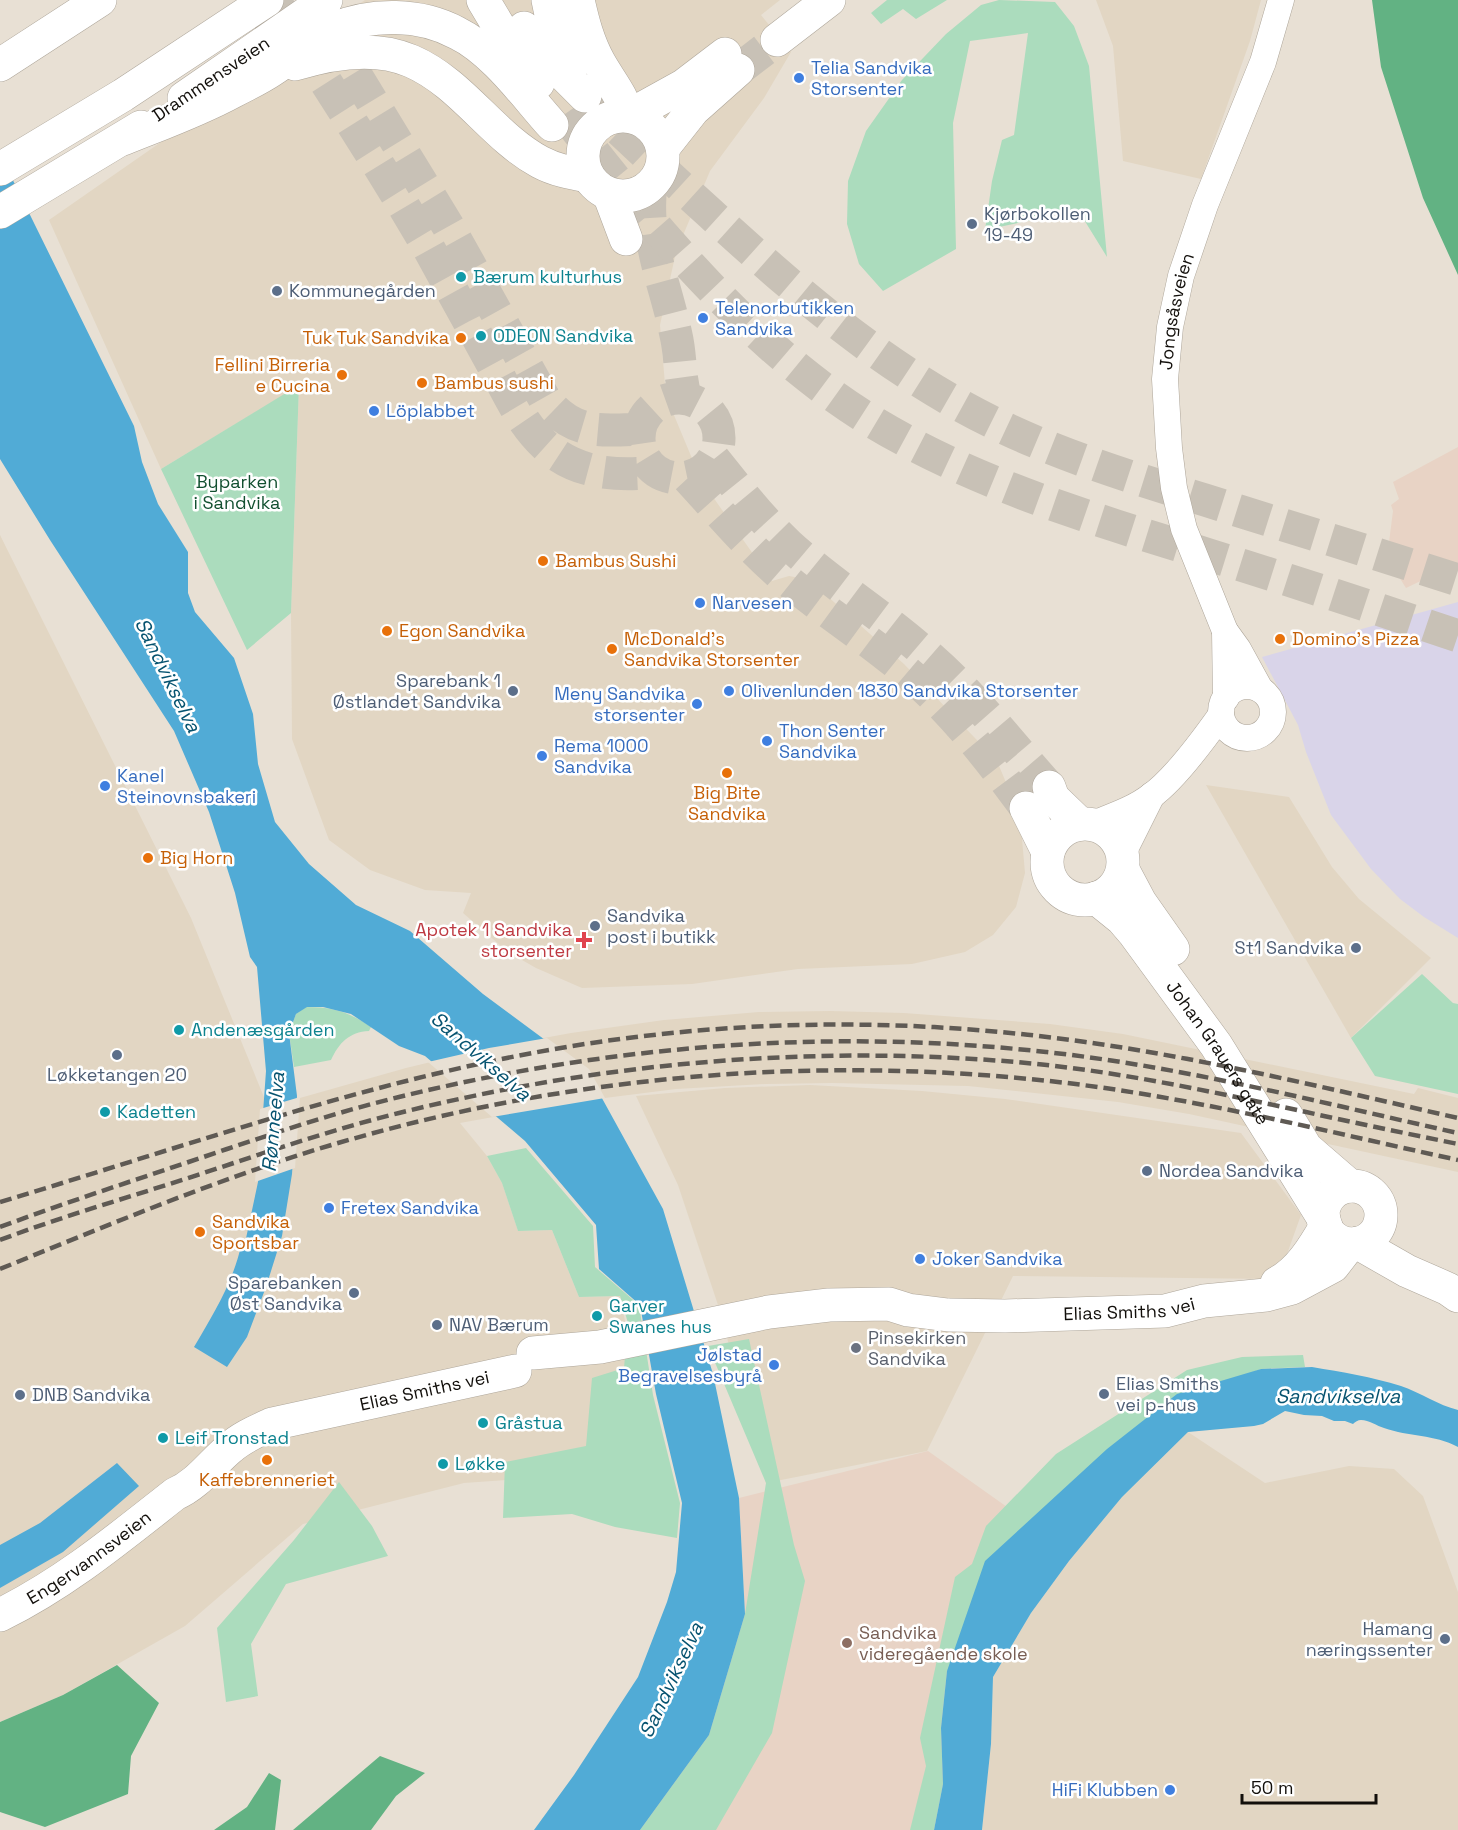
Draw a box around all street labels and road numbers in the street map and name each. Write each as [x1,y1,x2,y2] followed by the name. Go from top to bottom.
[148,31,274,126] street label: Drammensveien
[1154,250,1199,371] street label: Jongsåsveien
[1161,976,1275,1129] street label: Johan Grauers gate
[1063,1292,1197,1325] street label: Elias Smiths vei
[357,1365,492,1416] street label: Elias Smiths vei
[22,1505,155,1609] street label: Engervannsveien

